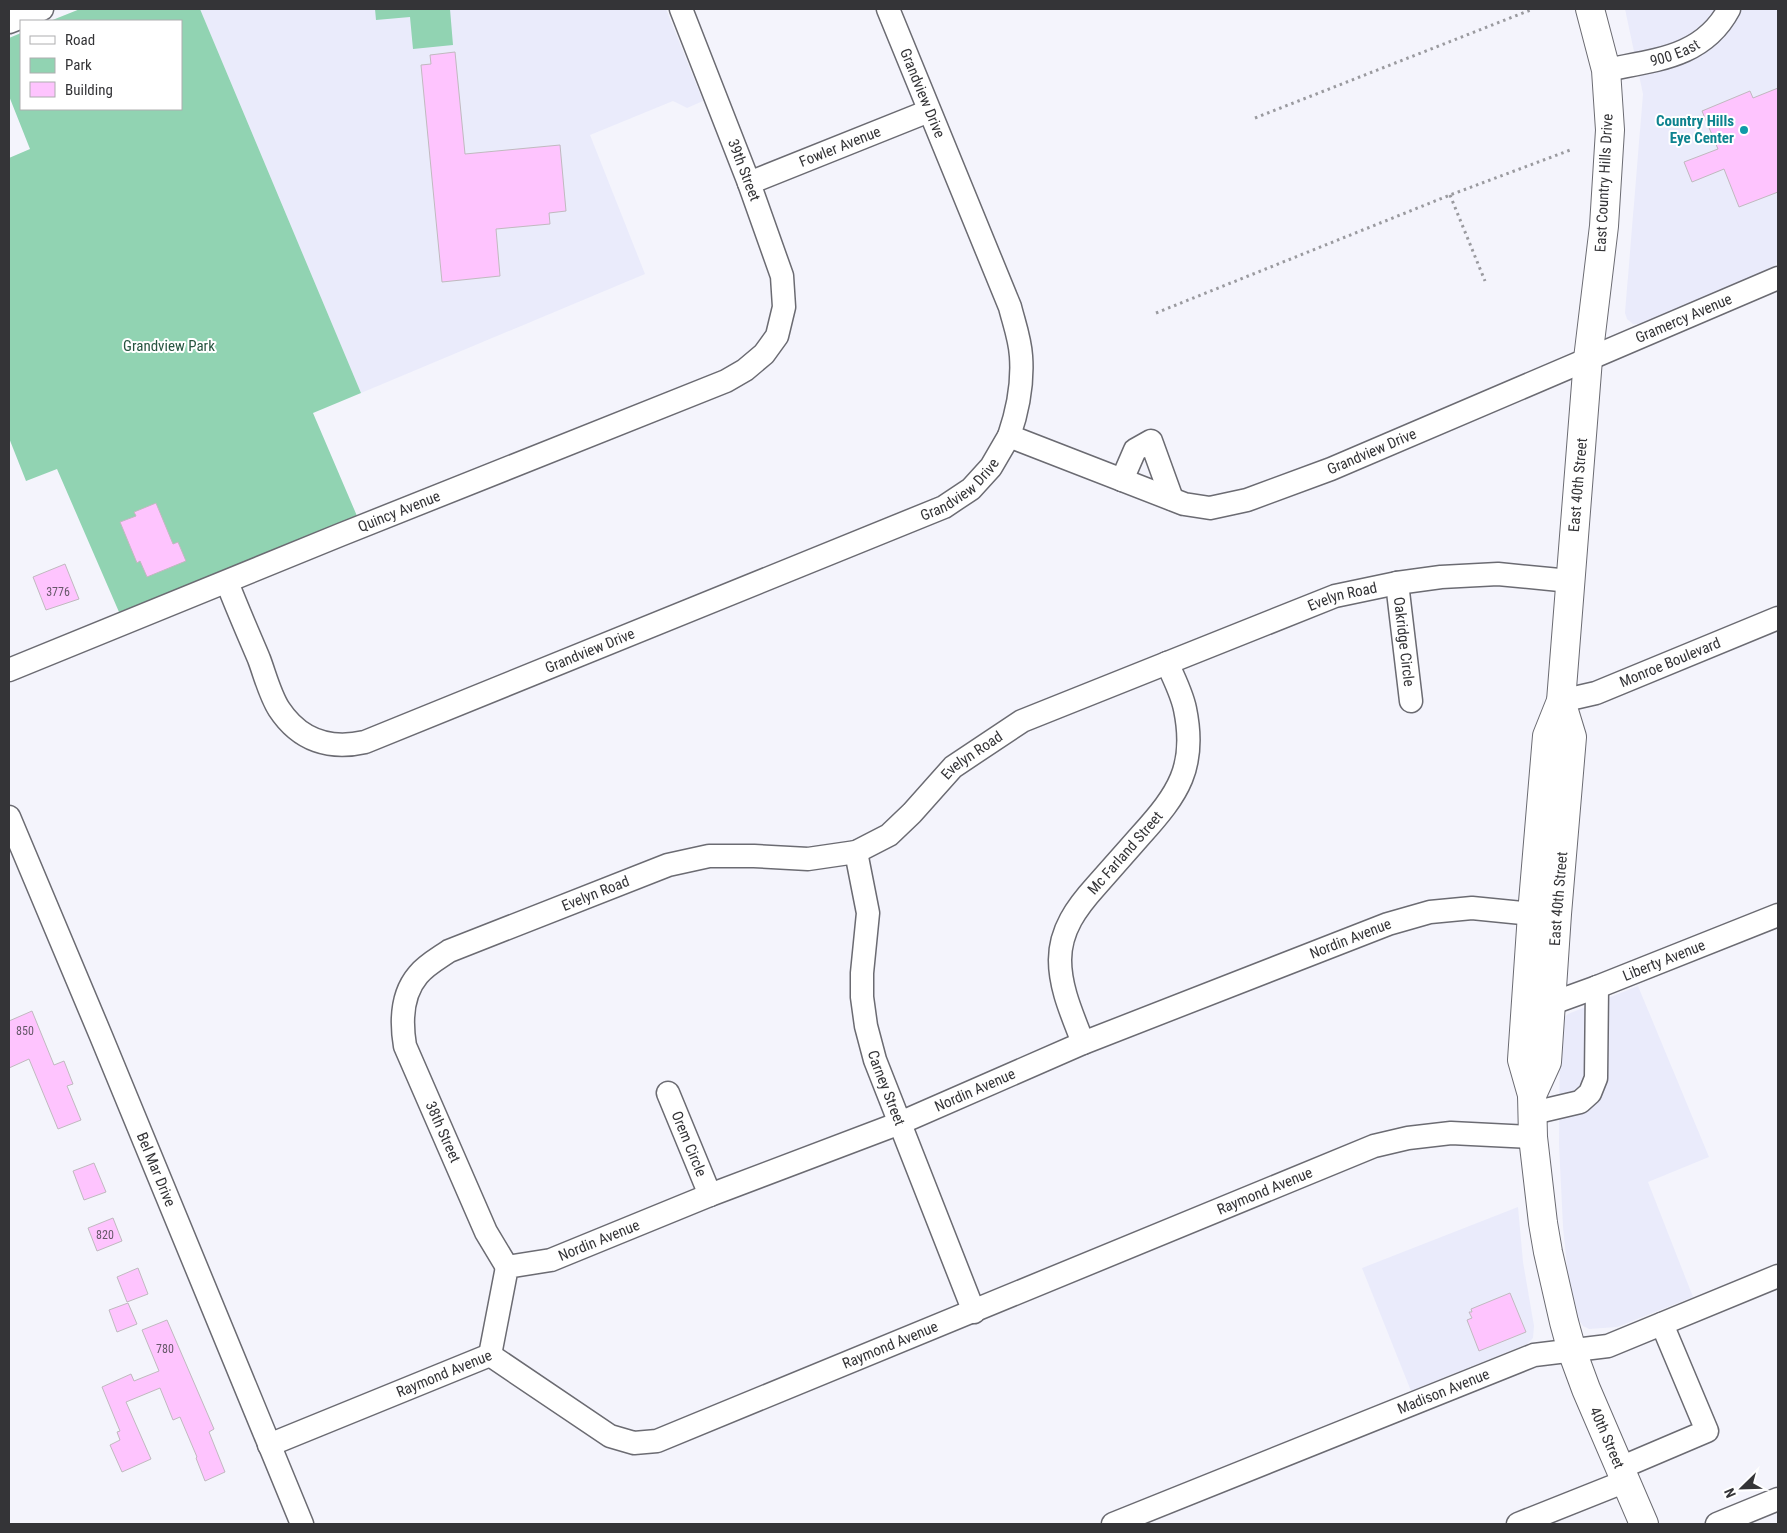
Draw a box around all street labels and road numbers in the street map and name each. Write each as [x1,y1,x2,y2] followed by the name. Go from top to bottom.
[1648,35,1703,70] street label: 900 East
[896,46,949,141] street label: Grandview Drive
[1591,113,1617,253] street label: East Country Hills Drive
[797,122,883,171] street label: Fowler Avenue
[724,136,764,204] street label: 39th Street
[1633,290,1734,347] street label: Gramercy Avenue
[1325,425,1419,479] street label: Grandview Drive
[1565,437,1591,533] street label: East 40th Street
[918,455,1003,525] street label: Grandview Drive
[355,487,443,536] street label: Quincy Avenue
[1305,578,1379,615] street label: Evelyn Road
[1390,596,1418,687] street label: Oakridge Circle
[542,624,637,677] street label: Grandview Drive
[1617,634,1723,691] street label: Monroe Boulevard
[937,728,1006,783] street label: Evelyn Road
[1084,808,1167,898] street label: Mc Farland Street
[1546,851,1571,946] street label: East 40th Street
[559,872,632,915] street label: Evelyn Road
[1307,915,1394,963] street label: Nordin Avenue
[1620,936,1708,985] street label: Liberty Avenue
[864,1048,909,1128] street label: Carney Street
[932,1065,1018,1116] street label: Nordin Avenue
[422,1099,464,1165] street label: 38th Street
[667,1108,710,1179] street label: Orem Circle
[133,1130,179,1209] street label: Bel Mar Drive
[1214,1163,1315,1219] street label: Raymond Avenue
[556,1216,642,1265] street label: Nordin Avenue
[840,1317,941,1373] street label: Raymond Avenue
[394,1346,494,1401] street label: Raymond Avenue
[1395,1365,1492,1418] street label: Madison Avenue
[1586,1404,1628,1471] street label: 40th Street

